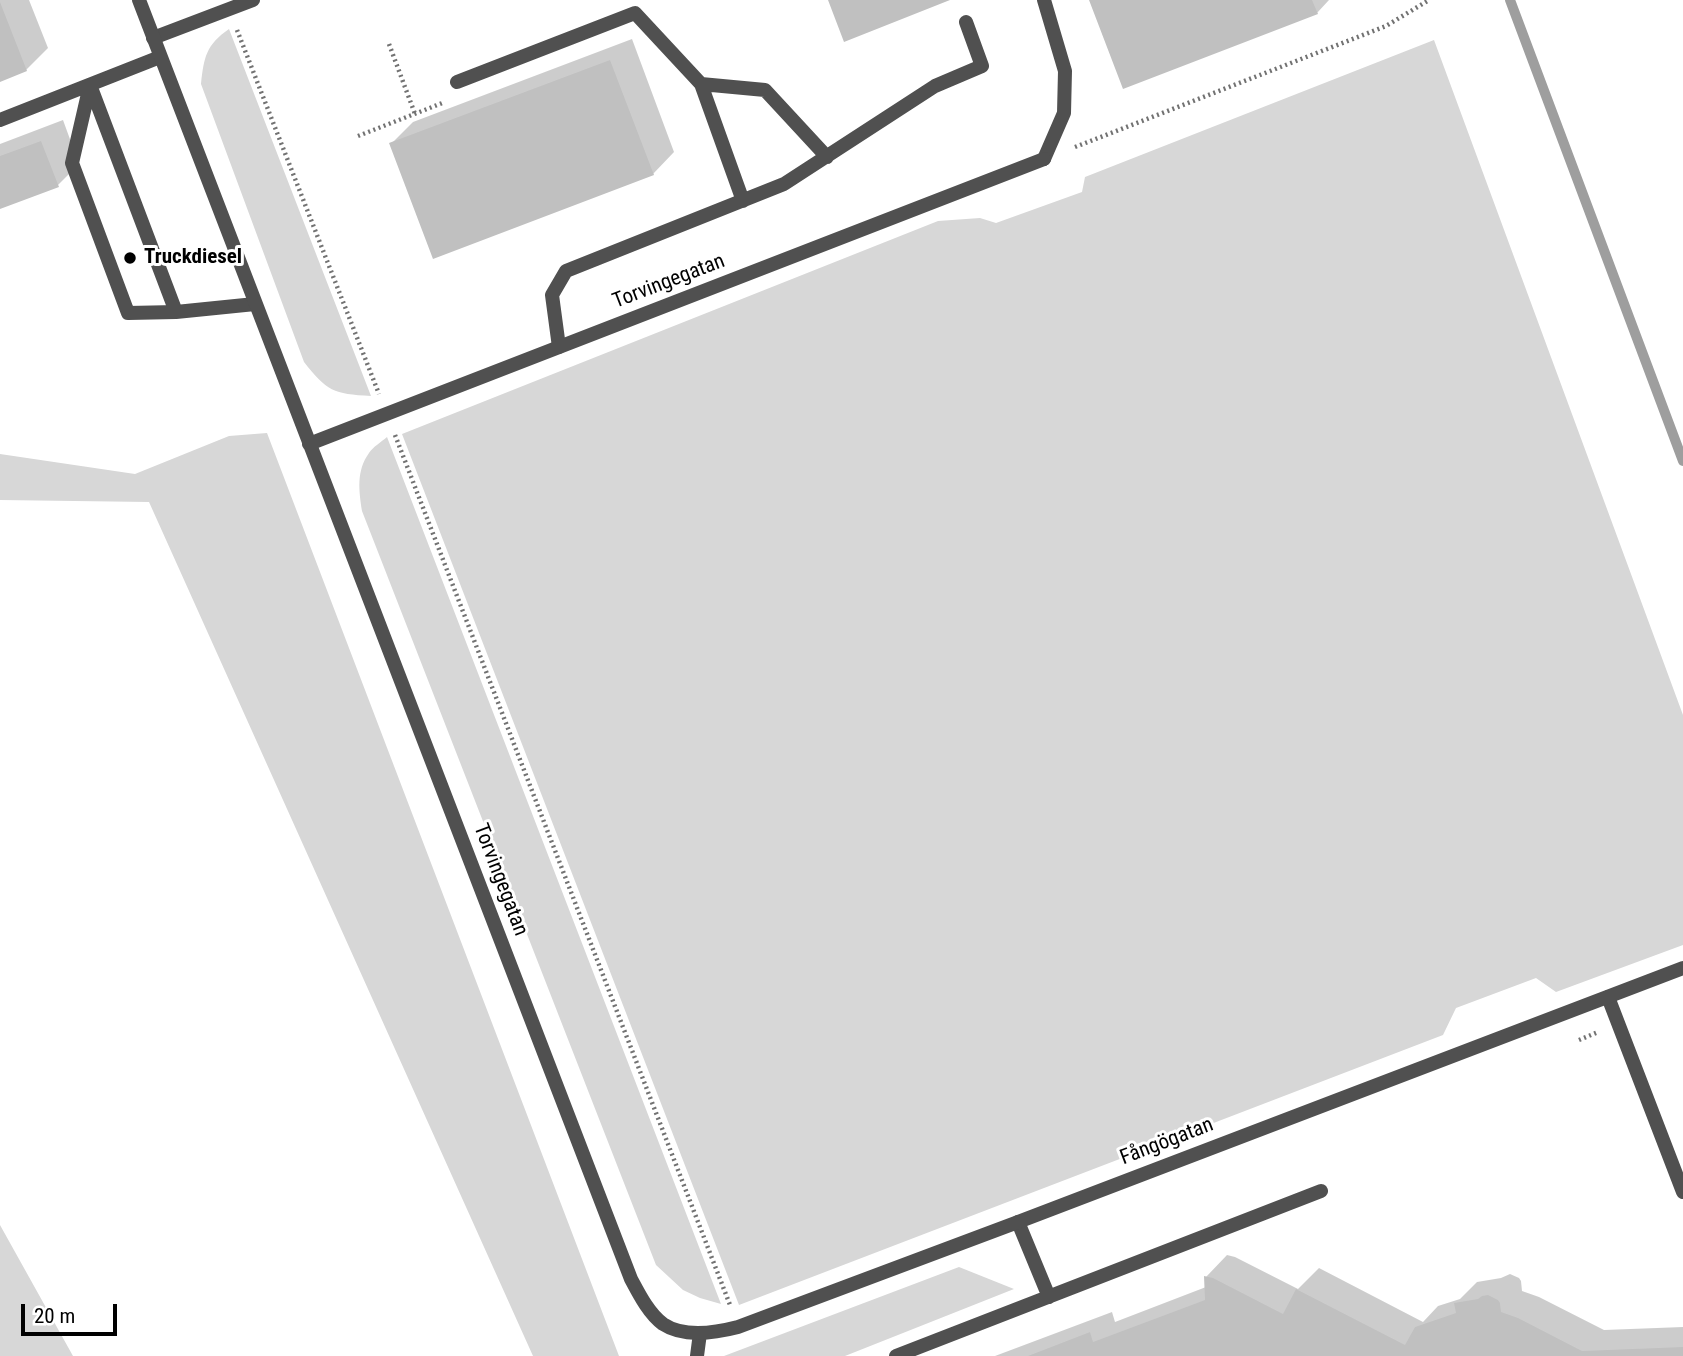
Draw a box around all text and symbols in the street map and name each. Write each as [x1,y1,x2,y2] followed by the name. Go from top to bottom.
[144,245,242,271] place label: Truckdiesel
[609,249,729,315] street label: Torvingegatan
[122,250,138,266] marker: Truckdiesel
[467,820,533,940] street label: Torvingegatan
[1117,1113,1217,1171] street label: Fångögatan
[24,1290,121,1334] scale bar
[34,1304,75,1328] text: 20 m

